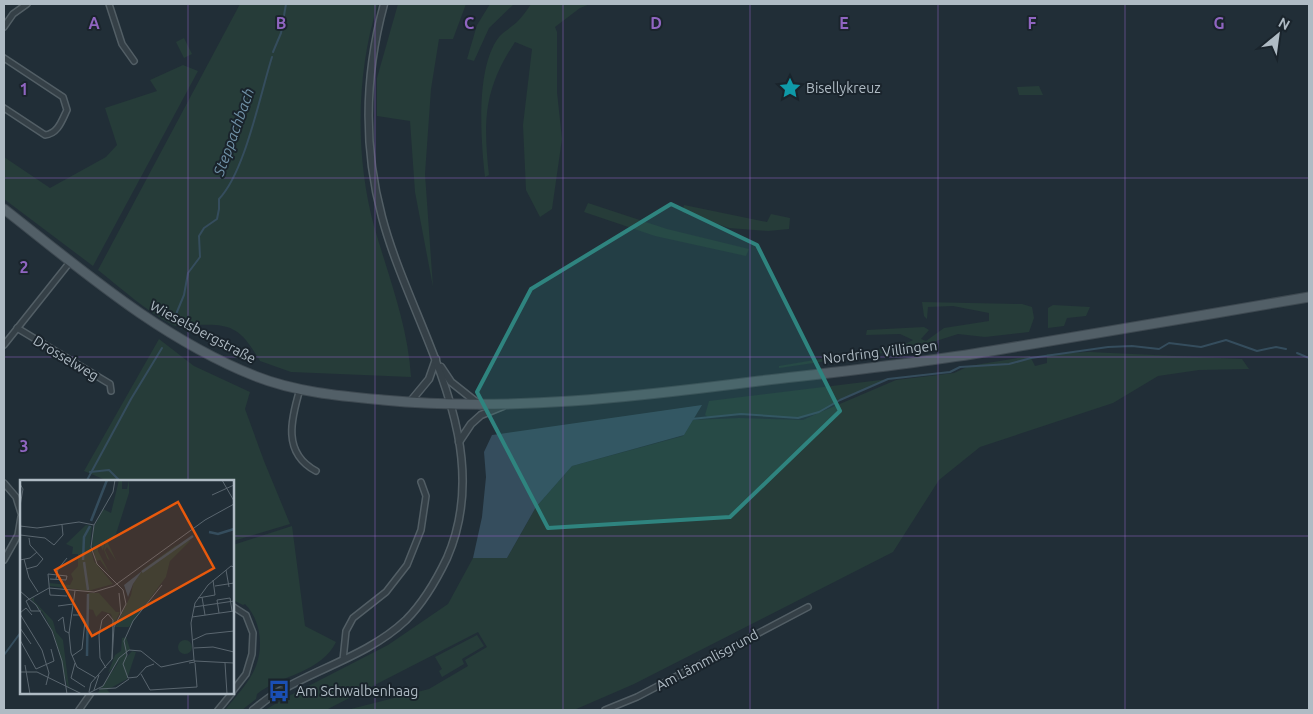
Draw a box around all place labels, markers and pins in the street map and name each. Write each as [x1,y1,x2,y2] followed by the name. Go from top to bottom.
[777,75,803,101] place icon: Bisellykreuz
[806,80,881,96] place label: Bisellykreuz
[266,678,292,704] bus stop icon: Am Schwalbenhaag
[296,683,418,699] place label: Am Schwalbenhaag

